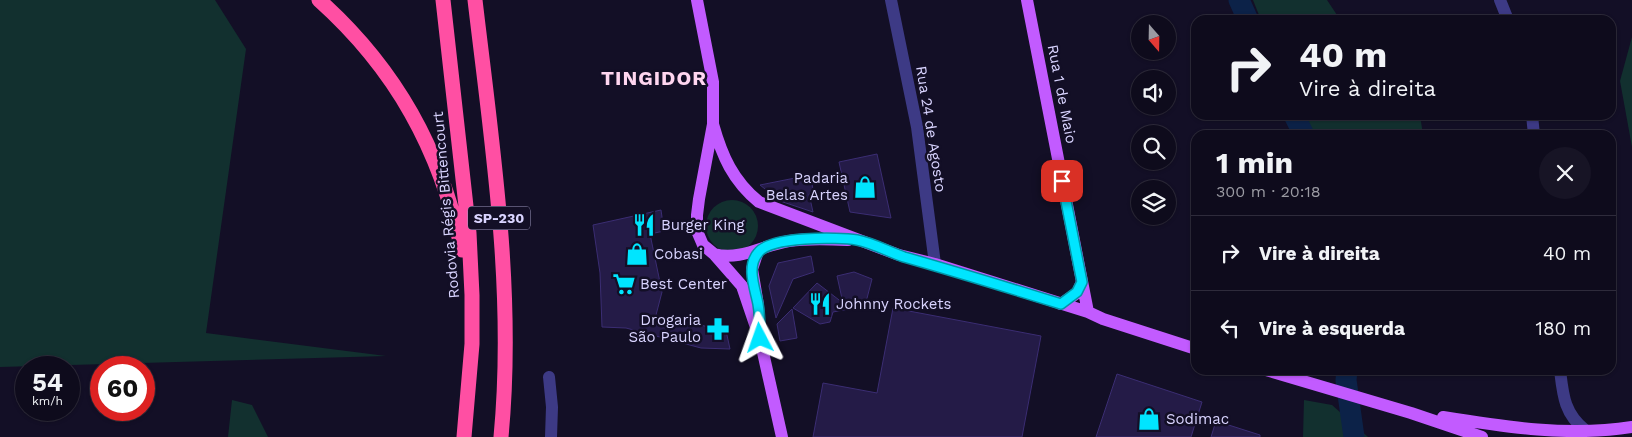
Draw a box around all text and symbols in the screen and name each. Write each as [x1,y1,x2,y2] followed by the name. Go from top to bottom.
[1131,15,1176,60] north arrow
[1131,15,1176,225] map controls
[1299,34,1387,76] text: 40 m
[1216,35,1281,100] icon: right
[1044,43,1080,145] street label: Rua 1 de Maio
[912,65,950,193] street label: Rua 24 de Agosto
[601,66,707,90] district label: TINGIDOR
[1131,70,1176,115] button: sound
[1299,76,1436,101] text: Vire à direita
[429,110,463,299] street label: Rodovia Régis Bittencourt
[1131,125,1176,170] button: search
[1216,145,1293,180] text: 1 min
[1539,147,1591,199] button: close
[1041,160,1083,202] pin
[1048,167,1076,195] icon: arrive
[766,169,849,204] place label: Padaria Belas Artes
[852,174,878,200] shop icon: Padaria Belas Artes
[1131,180,1176,225] button: layers
[1216,182,1321,201] text: 300 m · 20:18
[468,207,530,230] road number: SP-230
[631,212,657,238] restaurant icon: Burger King
[661,216,744,234] place label: Burger King
[1216,239,1244,267] icon: right
[624,241,650,267] shop icon: Cobasi
[1259,242,1380,265] text: Vire à direita
[1543,242,1591,265] text: 40 m
[654,245,703,263] place label: Cobasi
[611,271,637,297] supermarket icon: Best Center
[640,275,727,293] place label: Best Center
[807,291,833,317] restaurant icon: Johnny Rockets
[836,295,952,313] place label: Johnny Rockets
[628,311,701,346] place label: Drogaria São Paulo
[733,311,785,363] position arrow
[1216,314,1244,342] icon: left
[705,316,731,342] pharmacy icon: Drogaria São Paulo
[1259,317,1405,340] text: Vire à esquerda
[1535,317,1591,340] text: 180 m
[90,356,155,421] speed limit sign: 60
[32,368,63,397] text: 54
[32,394,63,408] text: km/h
[1136,406,1162,432] shop icon: Sodimac
[1166,410,1229,428] place label: Sodimac

